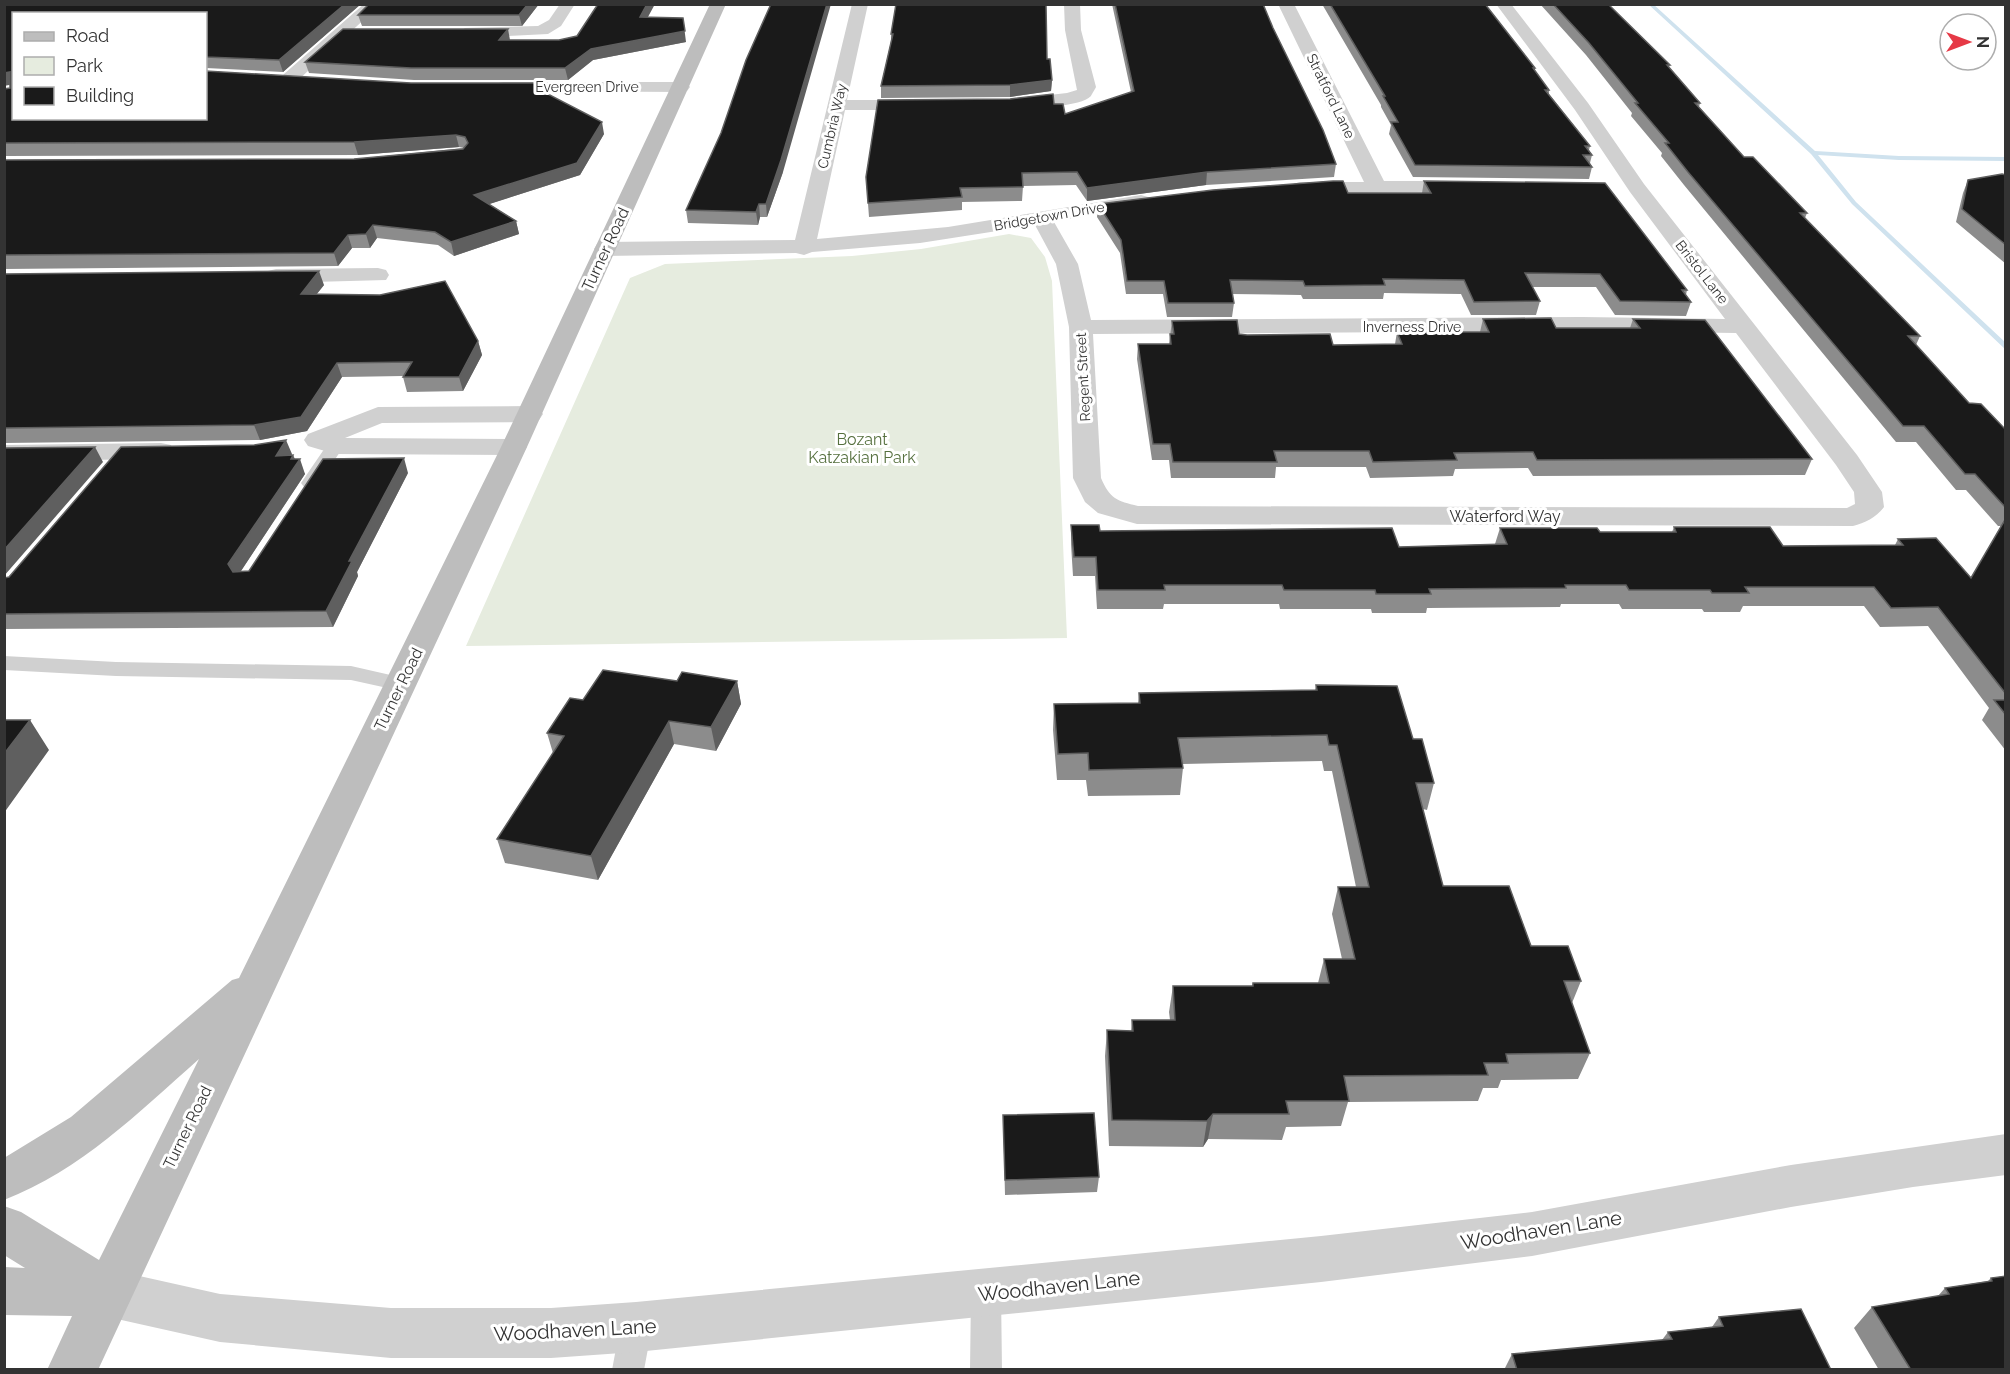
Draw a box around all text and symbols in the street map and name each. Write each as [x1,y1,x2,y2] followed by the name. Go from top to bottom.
[12,12,207,120] legend
[1938,12,1998,72] north arrow
[66,25,109,46] text: Road
[1973,36,1992,48] text: N
[1304,51,1358,141] street label: Stratford Lane
[66,55,103,76] text: Park
[535,79,639,95] street label: Evergreen Drive
[814,81,850,170] street label: Cumbria Way
[66,85,134,106] text: Building
[992,198,1106,234] street label: Bridgetown Drive
[578,204,633,294] street label: Turner Road
[1672,237,1732,307] street label: Bristol Lane
[1363,319,1461,335] street label: Inverness Drive
[1073,332,1093,422] street label: Regent Street
[808,430,916,467] park label: Bozant Katzakian Park
[1449,507,1561,526] street label: Waterford Way
[370,645,427,734] street label: Turner Road
[159,1083,216,1172] street label: Turner Road
[1459,1205,1624,1255] street label: Woodhaven Lane
[977,1266,1141,1306] street label: Woodhaven Lane
[493,1314,657,1346] street label: Woodhaven Lane

